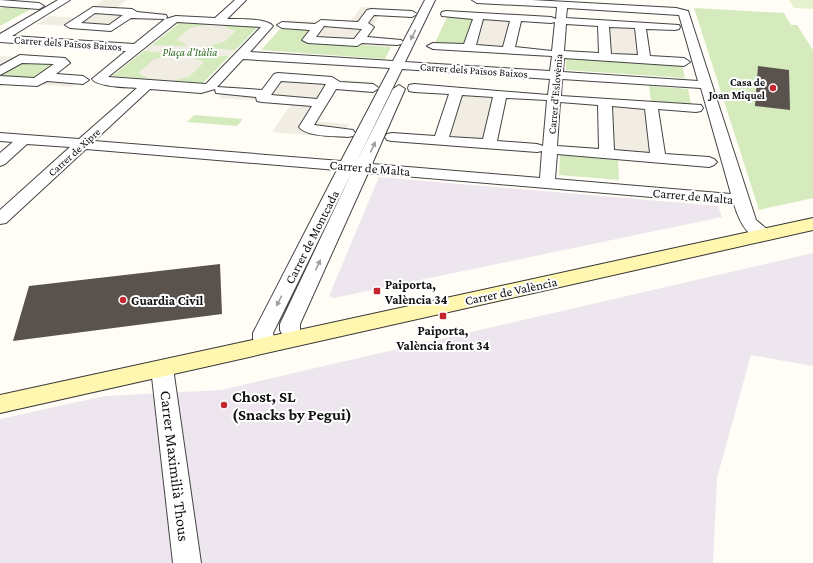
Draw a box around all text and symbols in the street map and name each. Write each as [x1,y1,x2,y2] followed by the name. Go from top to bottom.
[410,29,416,41] one-way arrow
[14,33,122,53] street label: Carrer dels Països Baixos
[163,46,217,59] park label: Plaça d'Itàlia
[546,53,564,135] street label: Carrer d'Eslovènia
[420,60,528,80] street label: Carrer dels Països Baixos
[708,76,766,101] place label: Casa de Joan Miquel
[768,83,778,93] marker: Casa de Joan Miquel
[45,125,103,179] street label: Carrer de Xipre
[369,141,376,153] one-way arrow
[329,157,411,179] street label: Carrer de Malta
[652,185,734,207] street label: Carrer de Malta
[282,188,342,286] street label: Carrer de Montcada
[315,259,321,271] one-way arrow
[463,274,559,308] street label: Carrer de València
[384,277,448,307] place label: Paiporta, València 34
[372,286,382,296] marker: Paiporta, València 34
[131,293,204,308] place label: Guardia Civil
[118,295,128,305] marker: Guardia Civil
[276,295,282,307] one-way arrow
[438,311,448,321] marker: Paiporta, València front 34
[395,323,490,353] place label: Paiporta, València front 34
[232,388,352,424] place label: Chost, SL (Snacks by Pegui)
[157,390,193,542] street label: Carrer Maximilià Thous
[219,400,229,410] marker: Chost, SL (Snacks by Pegui)

